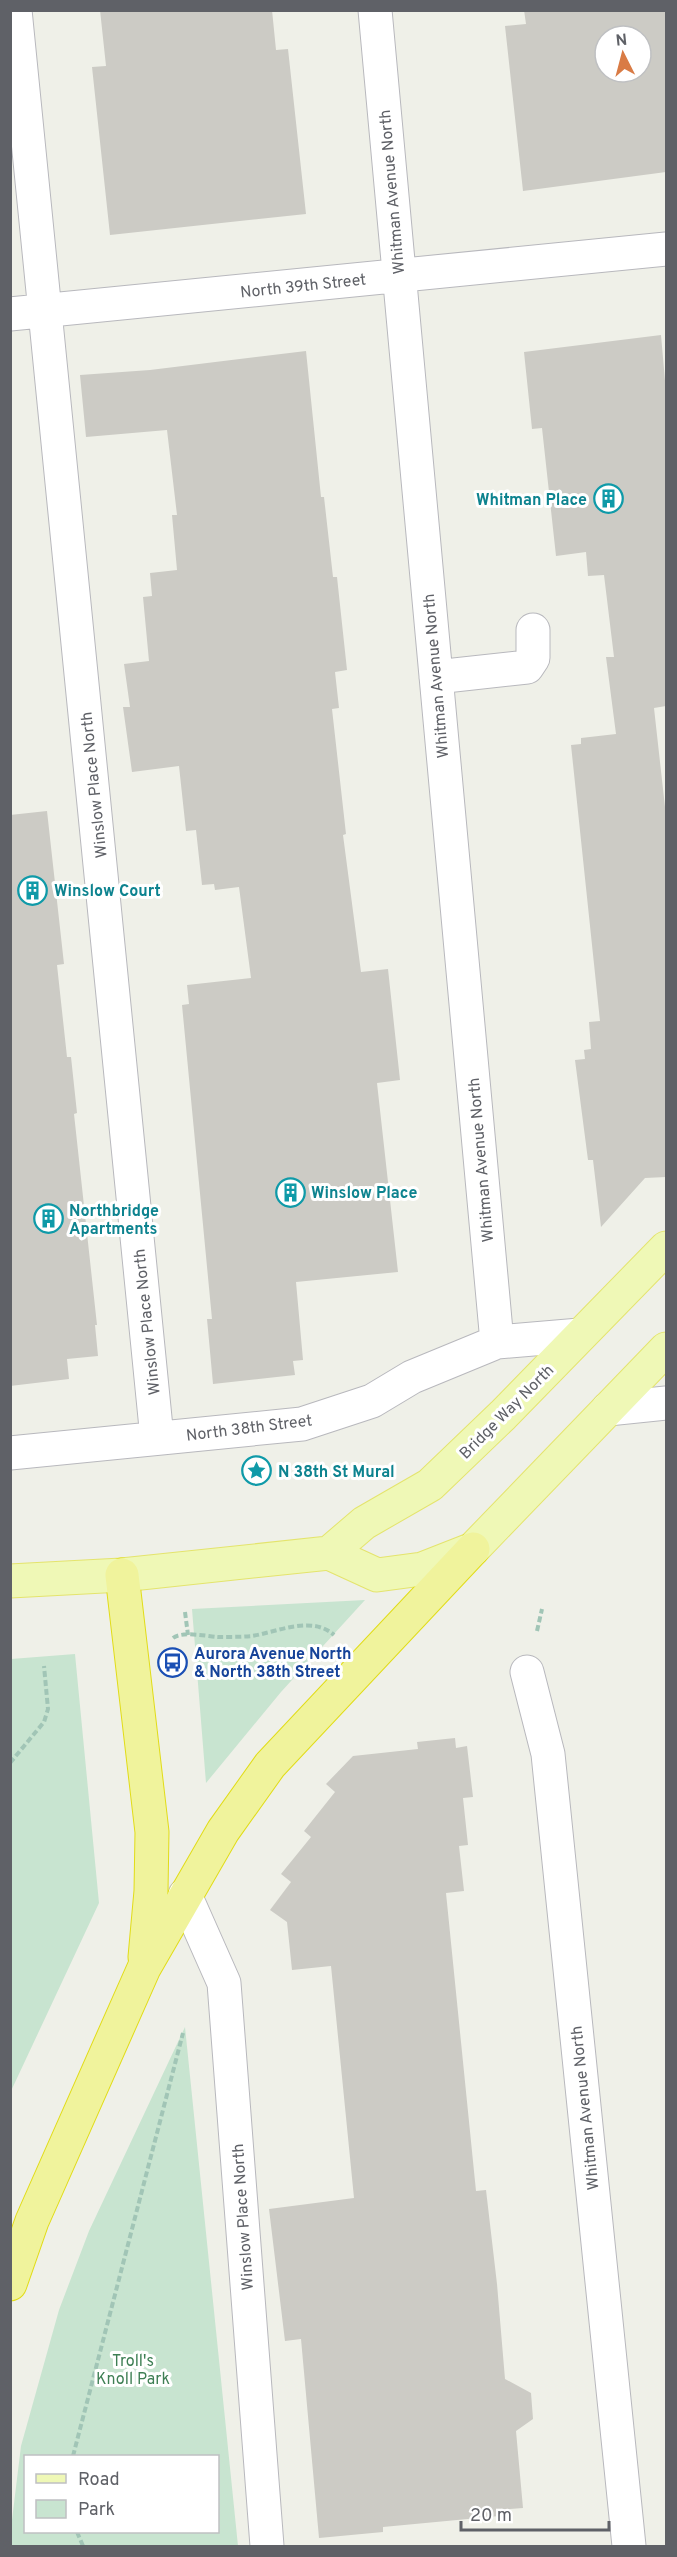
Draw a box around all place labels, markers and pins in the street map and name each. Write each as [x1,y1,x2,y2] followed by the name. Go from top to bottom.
[592,483,624,515] building icon: Whitman Place
[476,491,587,511] place label: Whitman Place
[17,874,49,906] building icon: Winslow Court
[54,882,161,902] place label: Winslow Court
[274,1176,306,1208] building icon: Winslow Place
[311,1184,417,1204] place label: Winslow Place
[69,1202,159,1240] place label: Northbridge Apartments
[32,1203,64,1235] building icon: Northbridge Apartments
[241,1455,273,1487] place icon: N 38th St Mural
[278,1463,395,1483] place label: N 38th St Mural
[194,1645,351,1683] place label: Aurora Avenue North & North 38th Street
[157,1646,189,1678] bus stop icon: Aurora Avenue North & North 38th Street

